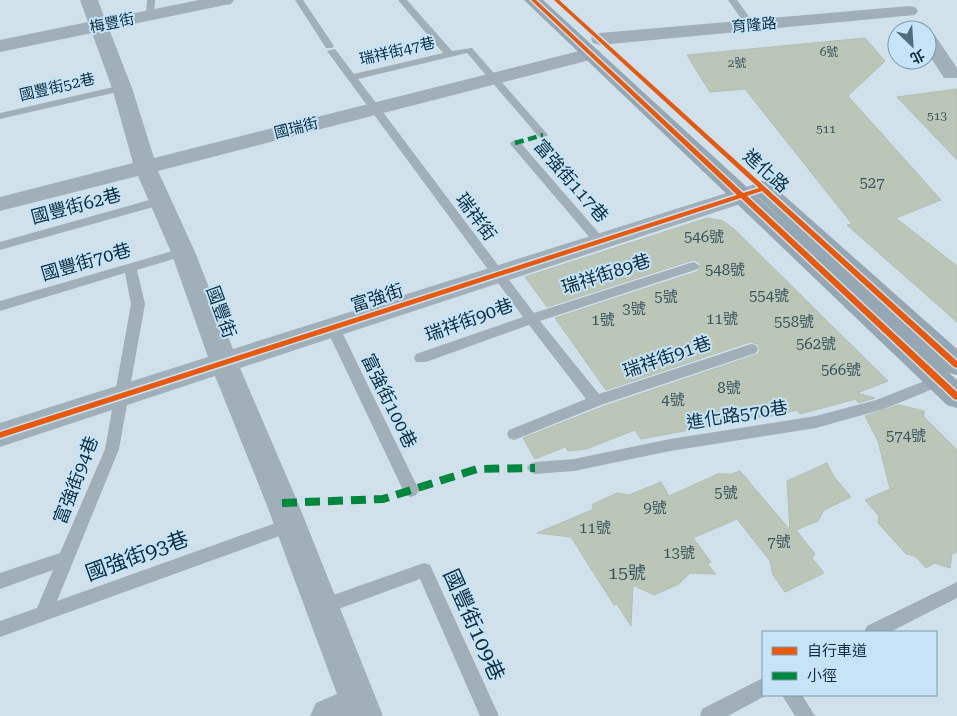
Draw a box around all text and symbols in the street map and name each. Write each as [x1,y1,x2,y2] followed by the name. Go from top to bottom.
[88,10,136,36] street label: 梅豐街
[731,14,777,36] street label: 育隆路
[887,20,937,70] north arrow
[358,34,436,68] street label: 瑞祥街47巷
[820,45,838,59] house number: 6號
[908,47,927,67] text: 北
[728,56,746,70] house number: 2號
[18,70,96,104] street label: 國豐街52巷
[927,109,947,123] house number: 513
[272,114,320,142] street label: 國瑞街
[816,122,836,136] house number: 511
[530,135,613,226] street label: 富強街117巷
[739,145,793,196] street label: 進化路
[859,174,885,192] house number: 527
[29,183,123,228] street label: 國豐街62巷
[452,189,501,245] street label: 瑞祥街
[684,228,724,246] house number: 546號
[39,239,133,284] street label: 國豐街70巷
[559,249,653,298] street label: 瑞祥街89巷
[705,261,745,279] house number: 548號
[348,279,406,316] street label: 富強街
[202,283,241,341] street label: 國豐街
[749,287,789,305] house number: 554號
[654,288,678,306] house number: 5號
[422,294,516,345] street label: 瑞祥街90巷
[622,300,646,318] house number: 3號
[706,310,738,328] house number: 11號
[591,311,615,329] house number: 1號
[774,313,814,331] house number: 558號
[620,332,714,381] street label: 瑞祥街91巷
[796,335,836,353] house number: 562號
[358,350,421,451] street label: 富強街100巷
[821,361,861,379] house number: 566號
[717,379,741,397] house number: 8號
[661,391,685,409] house number: 4號
[685,396,789,433] street label: 進化路570巷
[886,427,926,445] house number: 574號
[49,433,102,527] street label: 富強街94巷
[714,484,738,502] house number: 5號
[643,499,667,517] house number: 9號
[579,519,611,537] house number: 11號
[82,526,192,586] street label: 國強街93巷
[767,533,791,551] house number: 7號
[663,544,695,562] house number: 13號
[608,562,646,583] house number: 15號
[439,566,509,684] street label: 國豐街109巷
[762,631,937,696] legend
[807,642,867,660] text: 自行車道
[807,667,837,685] text: 小徑

